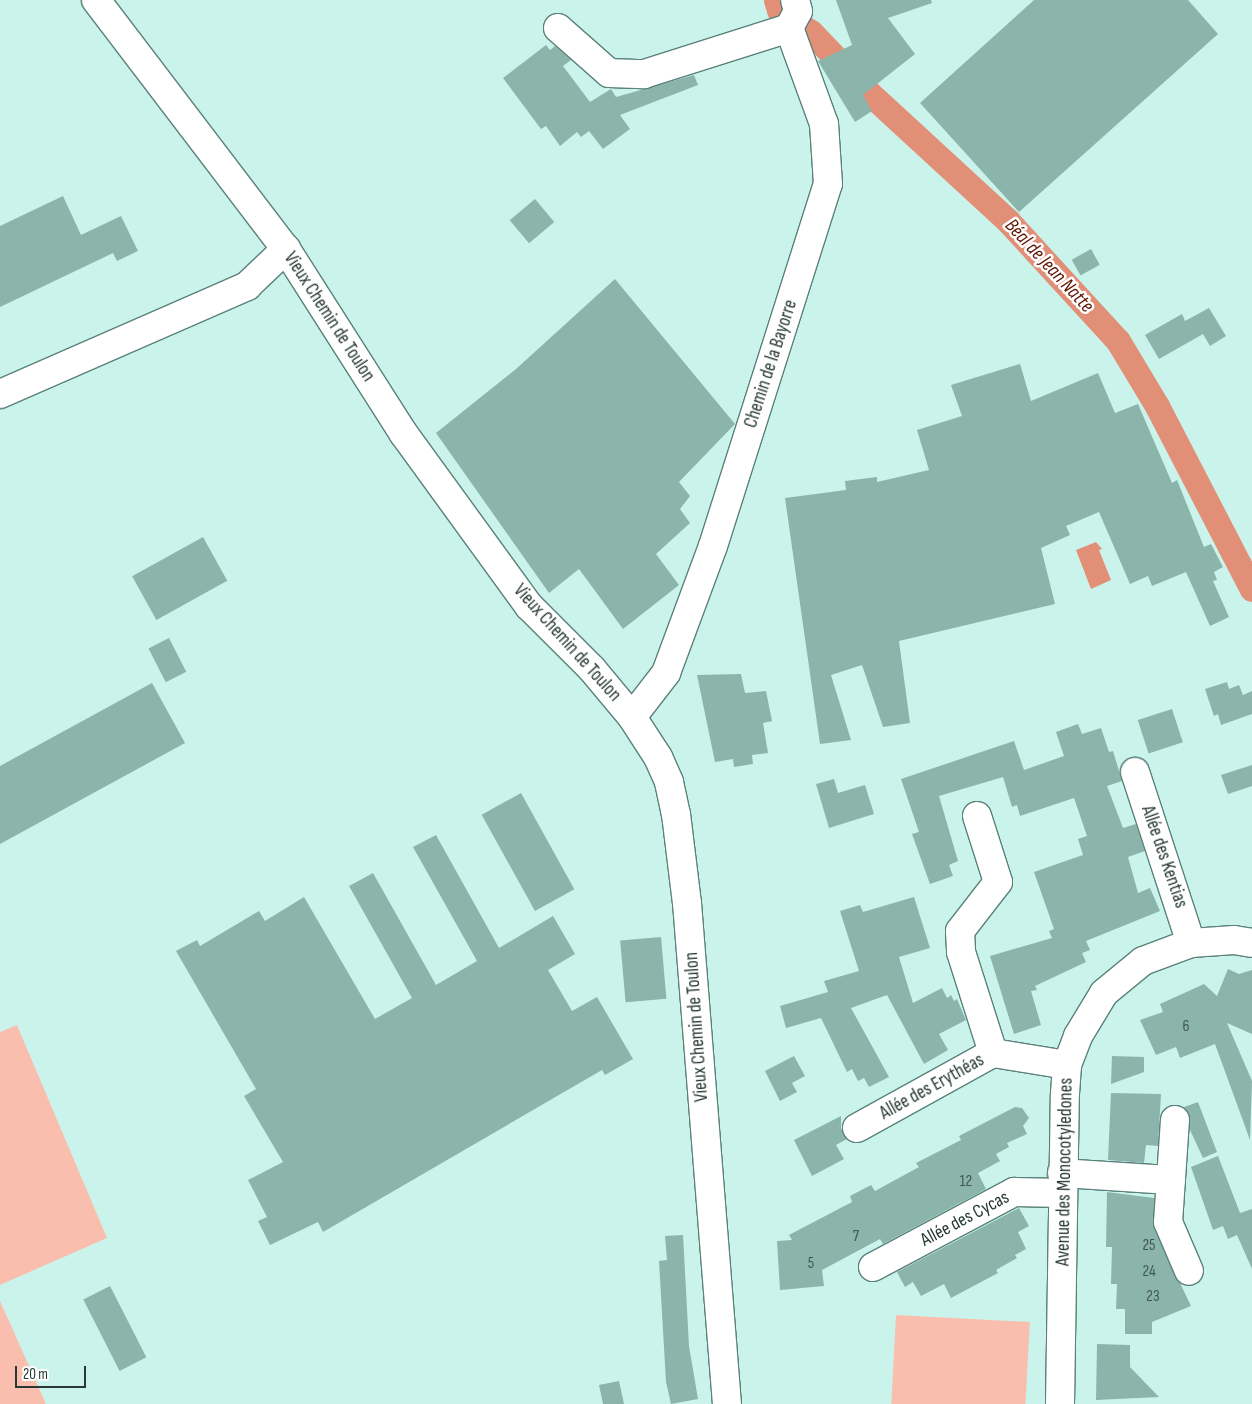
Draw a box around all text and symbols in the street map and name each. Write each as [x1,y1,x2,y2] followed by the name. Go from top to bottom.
[999,214,1099,318] water label: Béal de Jean Natte
[279,248,379,386] street label: Vieux Chemin de Toulon
[740,297,802,431] street label: Chemin de la Bayorre
[508,580,626,706] street label: Vieux Chemin de Toulon
[1136,803,1192,911] street label: Allée des Kentias
[680,951,714,1103] street label: Vieux Chemin de Toulon
[1182,1017,1190,1037] house number: 6
[876,1049,988,1125] street label: Allée des Erythéas
[1052,1078,1078,1266] street label: Avenue des Monocotyledones
[960,1172,972,1192] house number: 12
[917,1186,1013,1252] street label: Allée des Cycas
[853,1227,859,1247] house number: 7
[1142,1236,1156,1256] house number: 25
[808,1254,814,1274] house number: 5
[1142,1262,1156,1282] house number: 24
[1146,1287,1160,1307] house number: 23
[18,1356,89,1388] scale bar
[23,1365,48,1384] text: 20 m

